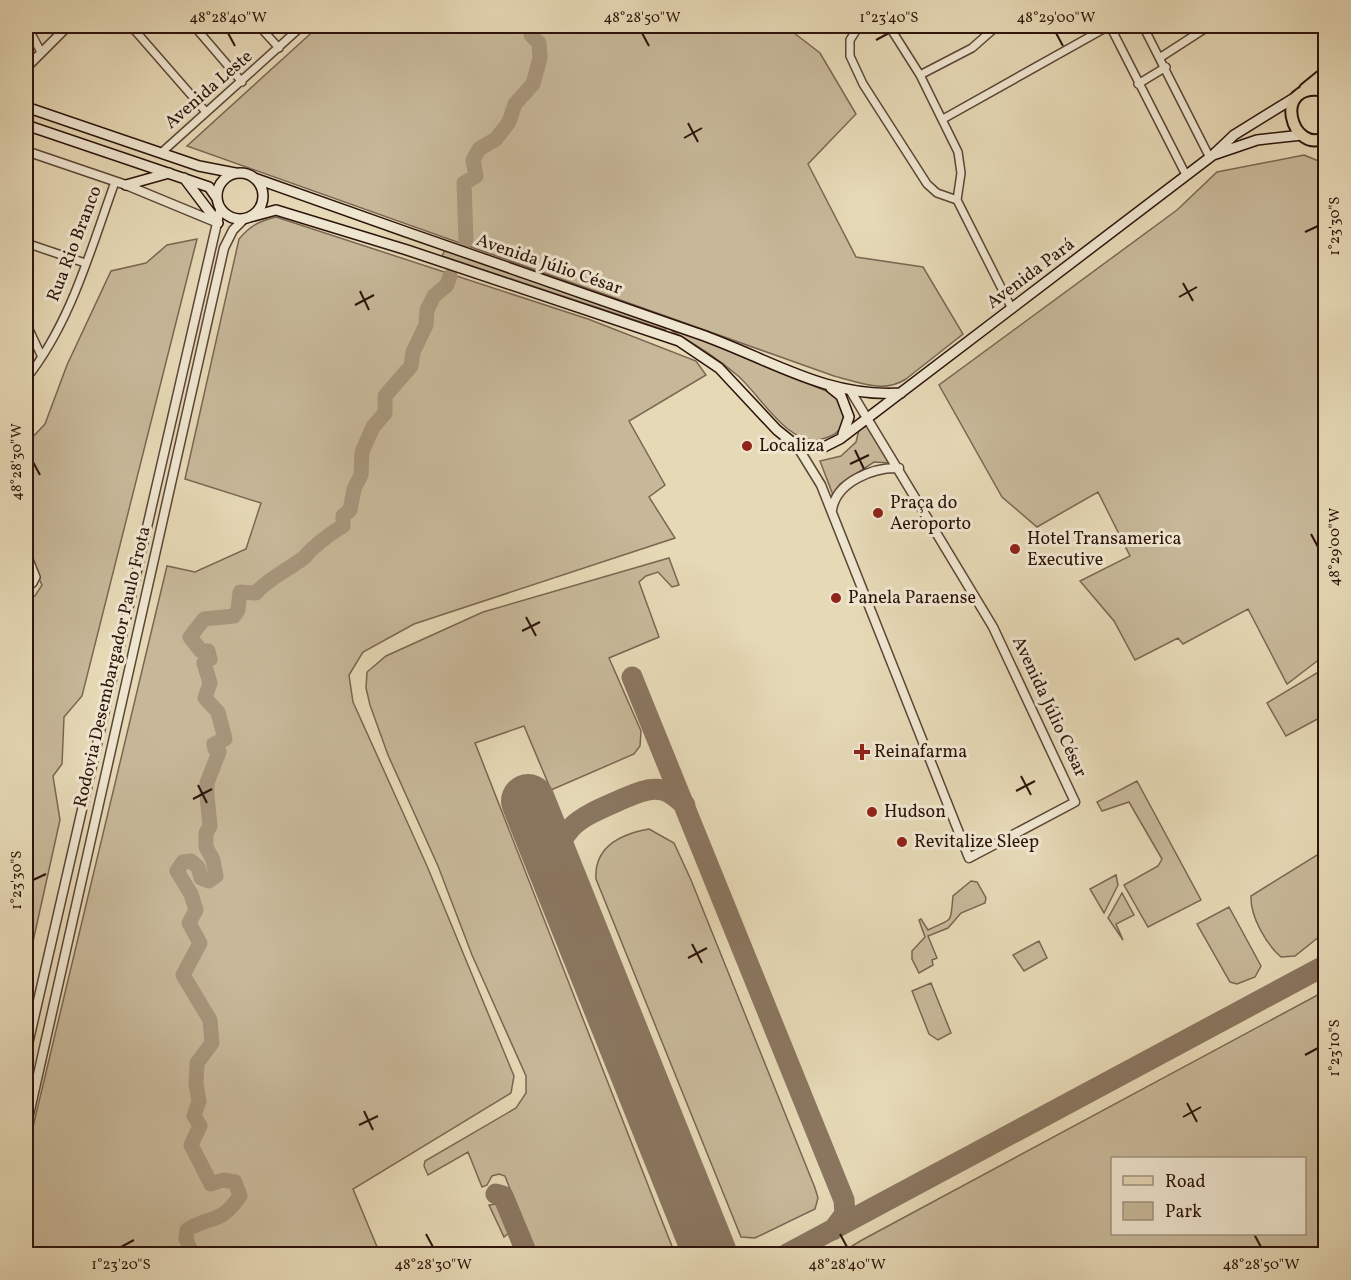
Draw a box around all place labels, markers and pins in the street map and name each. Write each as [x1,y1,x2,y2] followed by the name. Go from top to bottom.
[759,434,824,459] place label: Localiza
[740,439,754,453] marker: Localiza
[890,491,971,537] place label: Praça do Aeroporto
[871,506,885,520] marker: Praça do Aeroporto
[1027,527,1181,573] place label: Hotel Transamerica Executive
[1008,542,1022,556] marker: Hotel Transamerica Executive
[848,586,976,611] place label: Panela Paraense
[829,591,843,605] marker: Panela Paraense
[874,740,967,765] place label: Reinafarma
[855,745,869,759] marker: Reinafarma
[884,800,946,825] place label: Hudson
[865,805,879,819] marker: Hudson
[914,830,1039,855] place label: Revitalize Sleep
[895,835,909,849] marker: Revitalize Sleep

